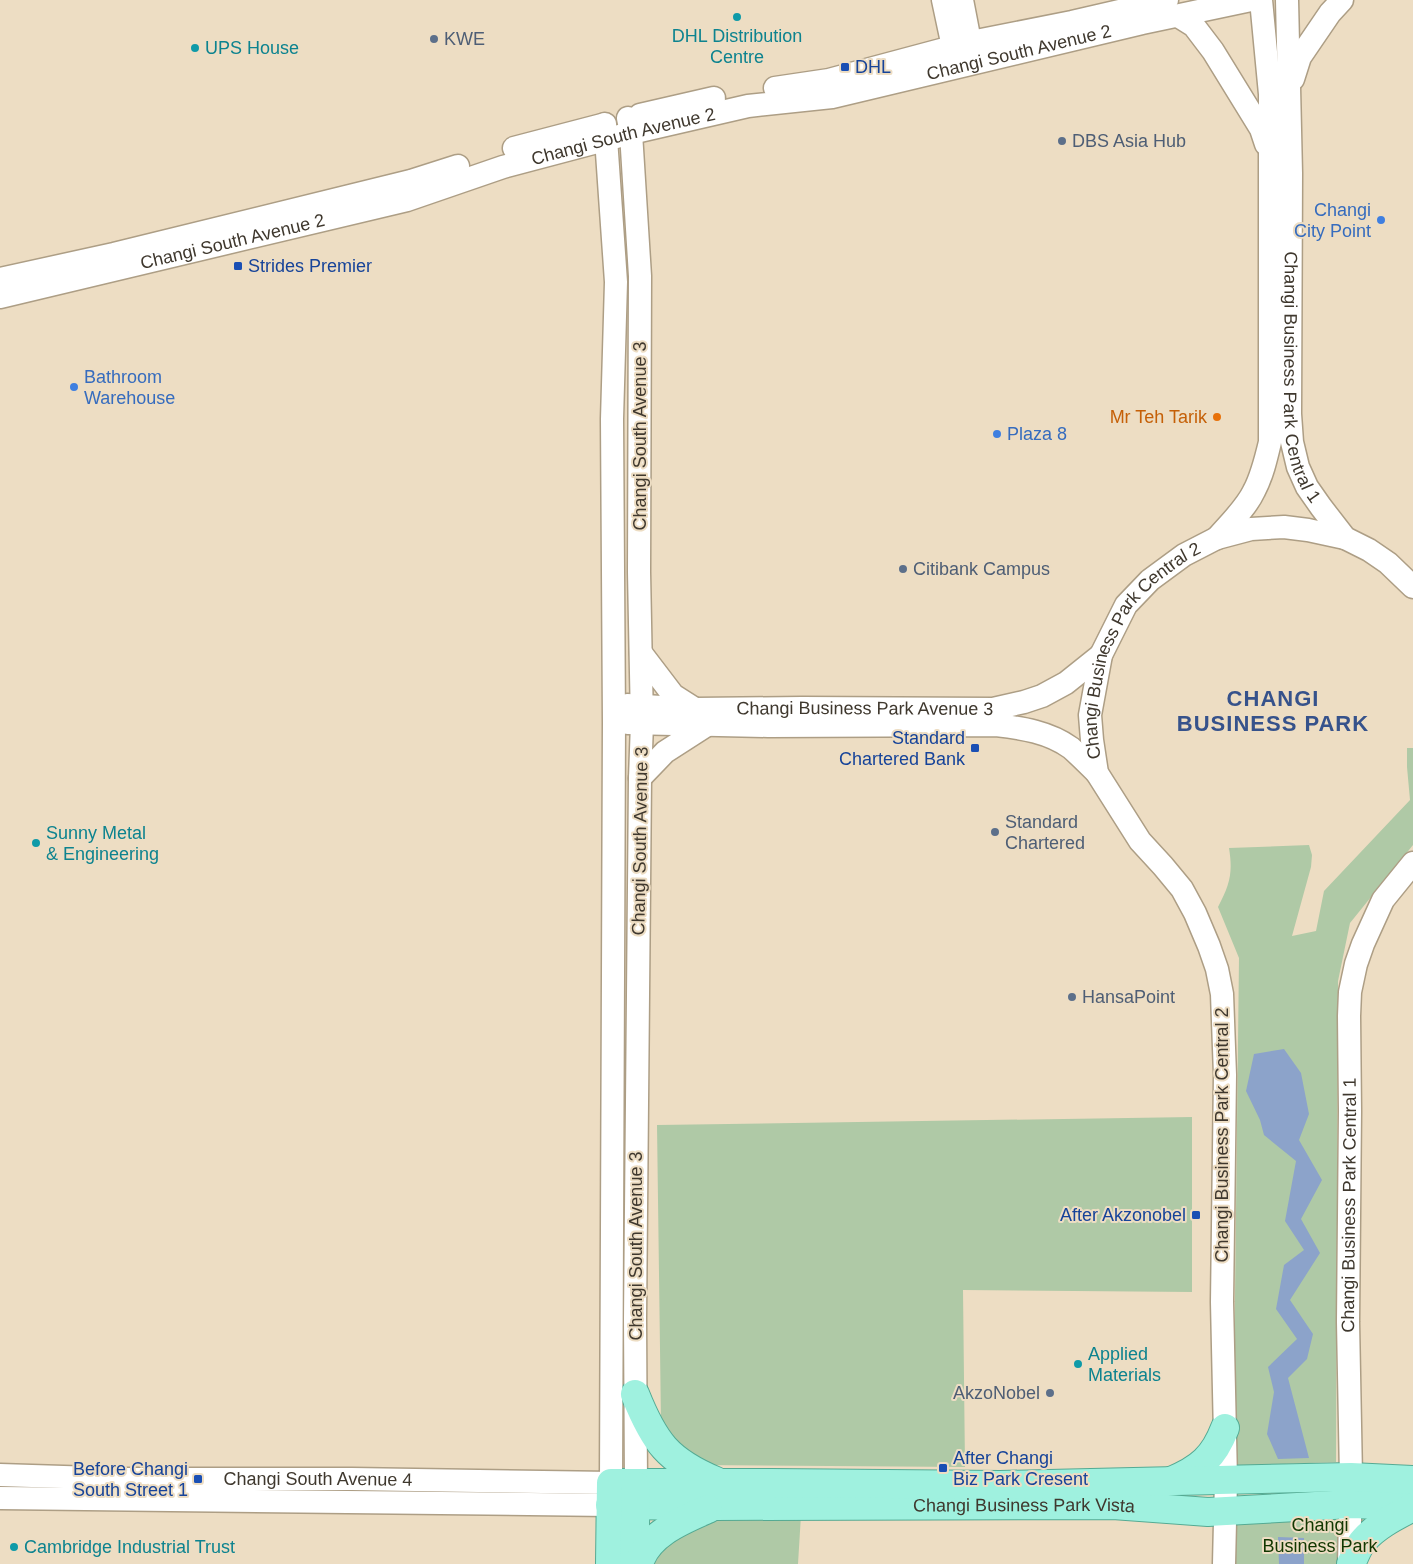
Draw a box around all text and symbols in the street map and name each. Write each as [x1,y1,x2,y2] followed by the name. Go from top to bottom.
[731,11,743,23] marker: DHL Distribution Centre
[925,21,1113,84] street label: Changi South Avenue 2
[672,26,802,67] place label: DHL Distribution Centre
[444,29,485,49] place label: KWE
[428,33,440,45] marker: KWE
[205,38,299,58] place label: UPS House
[189,42,201,54] marker: UPS House
[855,57,891,77] place label: DHL
[839,61,851,73] marker: DHL
[529,104,717,169] street label: Changi South Avenue 2
[1072,131,1186,151] place label: DBS Asia Hub
[1056,135,1068,147] marker: DBS Asia Hub
[1294,200,1371,241] place label: Changi City Point
[138,210,327,273] street label: Changi South Avenue 2
[1375,214,1387,226] marker: Changi City Point
[1280,251,1325,507] street label: Changi Business Park Central 1
[248,256,372,276] place label: Strides Premier
[232,260,244,272] marker: Strides Premier
[630,342,650,530] street label: Changi South Avenue 3
[84,367,175,408] place label: Bathroom Warehouse
[68,381,80,393] marker: Bathroom Warehouse
[1110,407,1208,427] place label: Mr Teh Tarik
[1211,411,1223,423] marker: Mr Teh Tarik
[1007,424,1067,444] place label: Plaza 8
[991,428,1003,440] marker: Plaza 8
[1080,538,1204,761] street label: Changi Business Park Central 2
[913,559,1050,579] place label: Citibank Campus
[897,563,909,575] marker: Citibank Campus
[1177,686,1369,736] district label: CHANGI BUSINESS PARK
[736,698,993,719] street label: Changi Business Park Avenue 3
[839,728,966,769] place label: Standard Chartered Bank
[969,742,981,754] marker: Standard Chartered Bank
[628,746,652,936] street label: Changi South Avenue 3
[1005,812,1085,853] place label: Standard Chartered
[46,823,159,864] place label: Sunny Metal & Engineering
[989,826,1001,838] marker: Standard Chartered
[30,837,42,849] marker: Sunny Metal & Engineering
[1082,987,1175,1007] place label: HansaPoint
[1066,991,1078,1003] marker: HansaPoint
[1212,1007,1232,1263] street label: Changi Business Park Central 2
[1338,1077,1360,1333] street label: Changi Business Park Central 1
[626,1152,646,1340] street label: Changi South Avenue 3
[1060,1205,1186,1225] place label: After Akzonobel
[1190,1209,1202,1221] marker: After Akzonobel
[1088,1344,1161,1385] place label: Applied Materials
[1072,1358,1084,1370] marker: Applied Materials
[953,1383,1040,1403] place label: AkzoNobel
[1044,1387,1056,1399] marker: AkzoNobel
[953,1448,1088,1489] place label: After Changi Biz Park Cresent
[73,1459,188,1500] place label: Before Changi South Street 1
[937,1462,949,1474] marker: After Changi Biz Park Cresent
[223,1469,413,1490] street label: Changi South Avenue 4
[192,1473,204,1485] marker: Before Changi South Street 1
[913,1495,1137,1517] street label: Changi Business Park Vista
[1262,1515,1379,1556] park label: Changi Business Park
[24,1537,235,1557] place label: Cambridge Industrial Trust
[8,1541,20,1553] marker: Cambridge Industrial Trust

